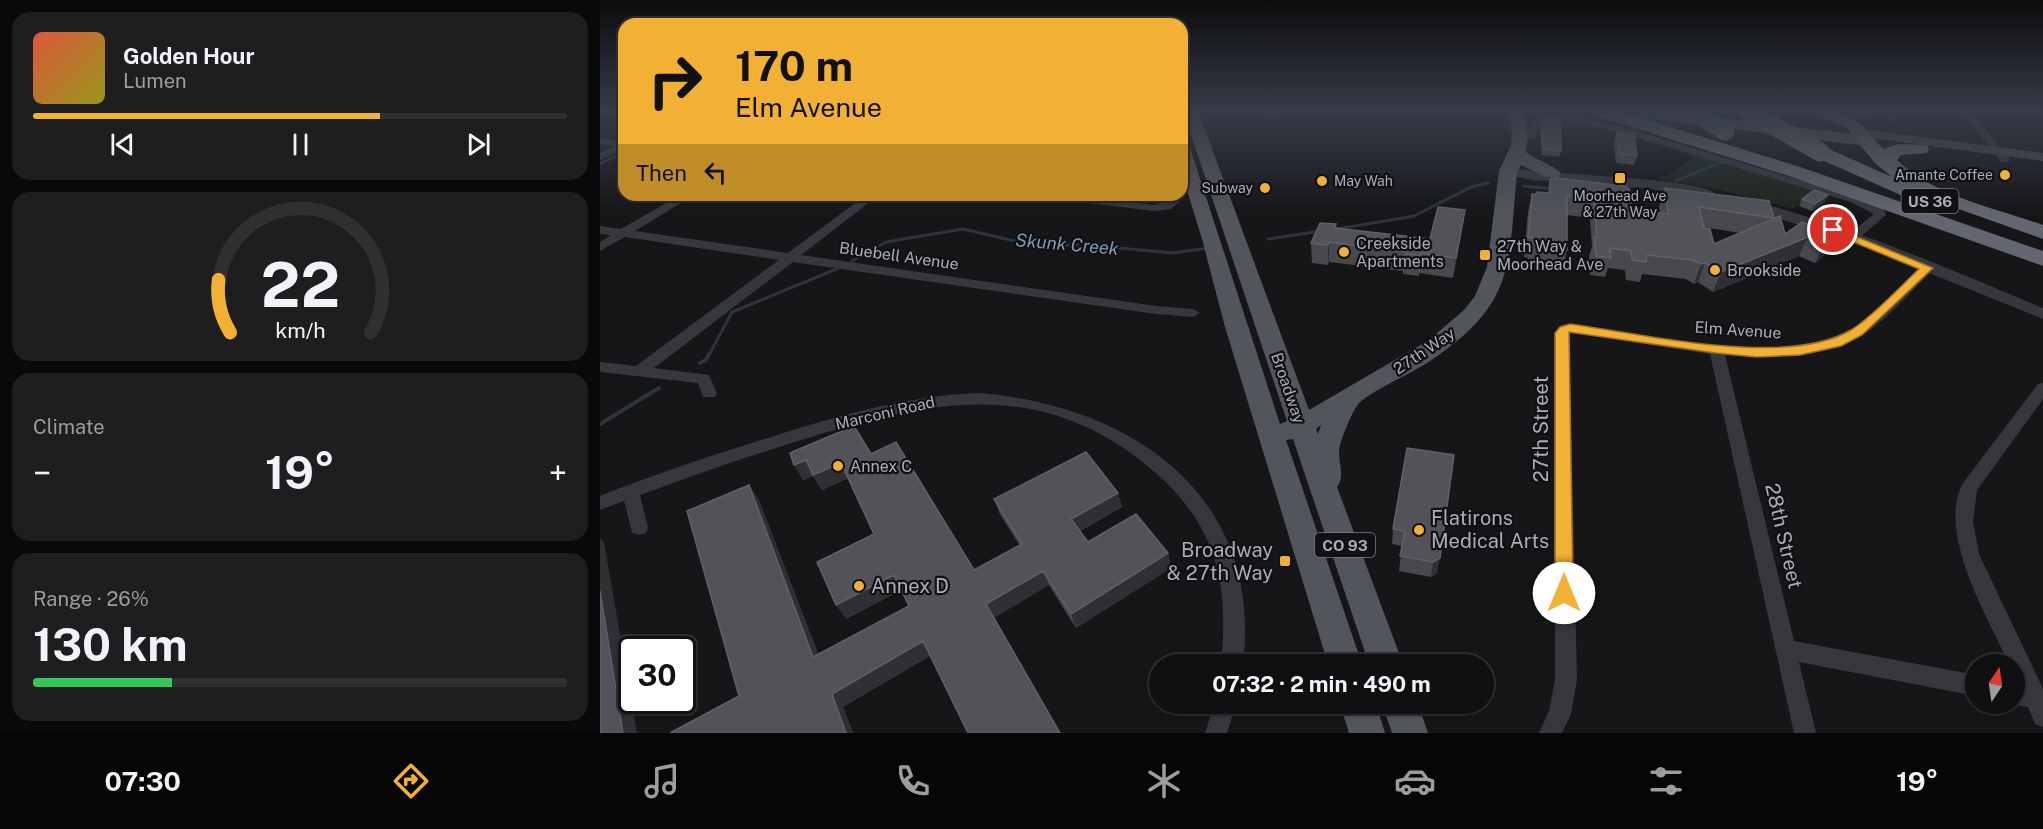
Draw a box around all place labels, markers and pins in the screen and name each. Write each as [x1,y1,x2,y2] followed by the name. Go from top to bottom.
[1895,167,1993,183] place label: Amante Coffee
[1998,168,2012,182] marker: Amante Coffee
[1613,171,1627,185] marker: Moorhead Ave & 27th Way
[1334,173,1393,189] place label: May Wah
[1315,174,1329,188] marker: May Wah
[1201,180,1254,196] place label: Subway
[1258,181,1272,195] marker: Subway
[1574,188,1667,220] place label: Moorhead Ave & 27th Way
[1807,204,1858,255] pin
[1356,234,1444,271] place label: Creekside Apartments
[1497,237,1603,274] place label: 27th Way & Moorhead Ave
[1337,245,1351,259] marker: Creekside Apartments
[1478,248,1492,262] marker: 27th Way & Moorhead Ave
[1727,261,1801,280] place label: Brookside
[1708,263,1722,277] marker: Brookside
[850,457,912,476] place label: Annex C
[831,459,845,473] marker: Annex C
[1431,506,1549,553] place label: Flatirons Medical Arts
[1412,523,1426,537] marker: Flatirons Medical Arts
[1167,538,1273,585] place label: Broadway & 27th Way
[1278,554,1292,568] marker: Broadway & 27th Way
[871,574,949,598] place label: Annex D
[852,579,866,593] marker: Annex D

